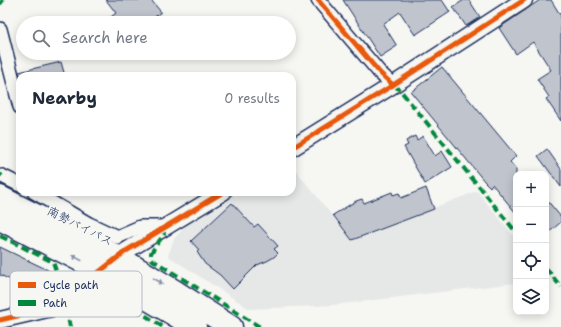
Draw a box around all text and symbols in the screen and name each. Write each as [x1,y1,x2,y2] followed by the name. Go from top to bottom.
[16,16,296,60] search box
[30,27,52,49] icon: search
[62,28,148,48] text: Search here
[32,87,97,109] text: Nearby
[224,90,280,107] text: 0 results
[513,171,549,315] map controls
[513,171,549,207] button: +
[44,203,116,249] street label: 南勢バイパス
[513,207,549,243] button: −
[513,243,549,279] button: locate
[71,255,83,262] one-way arrow
[10,271,142,317] legend
[152,277,164,284] one-way arrow
[43,278,99,293] text: Cycle path
[513,279,549,315] button: layers
[43,296,67,311] text: Path

